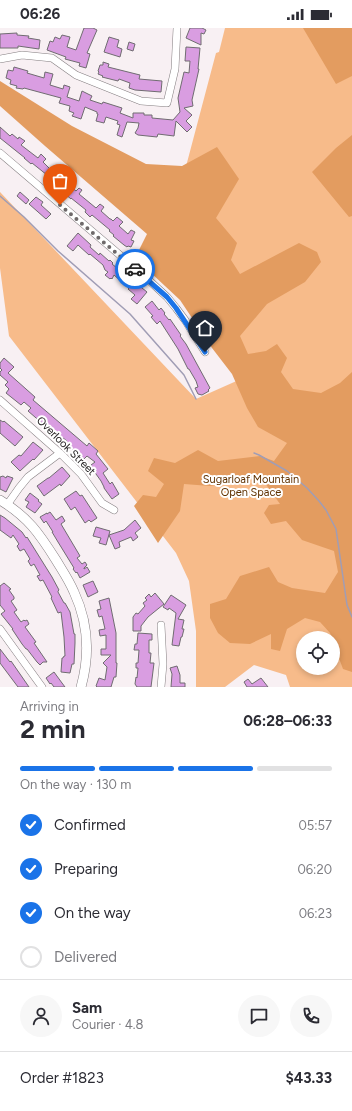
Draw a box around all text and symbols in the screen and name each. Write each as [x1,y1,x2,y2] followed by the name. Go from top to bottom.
[20,5,60,23] text: 06:26
[43,164,77,205] pin
[49,170,71,192] icon: bag
[115,249,155,289] courier
[124,258,146,280] icon: car
[188,311,222,352] pin
[194,317,216,339] icon: home
[34,414,98,478] street label: Overlook Street
[203,473,299,499] park label: Sugarloaf Mountain Open Space
[296,631,340,675] map controls
[296,631,340,675] button: locate
[20,699,79,714] text: Arriving in
[243,712,332,730] text: 06:28–06:33
[20,713,86,745] text: 2 min
[20,777,131,792] text: On the way · 130 m
[20,814,42,836] icon: check
[54,816,126,834] text: Confirmed
[298,818,332,833] text: 05:57
[20,858,42,880] icon: check
[54,860,118,878] text: Preparing
[297,862,332,877] text: 06:20
[20,902,42,924] icon: check
[54,904,131,922] text: On the way
[299,906,332,921] text: 06:23
[54,948,117,966] text: Delivered
[20,995,62,1037] button: person
[238,995,280,1037] button: chat
[290,995,332,1037] button: phone
[72,999,102,1017] text: Sam
[72,1017,144,1032] text: Courier · 4.8
[20,1069,104,1087] text: Order #1823
[285,1069,332,1087] text: $43.33

